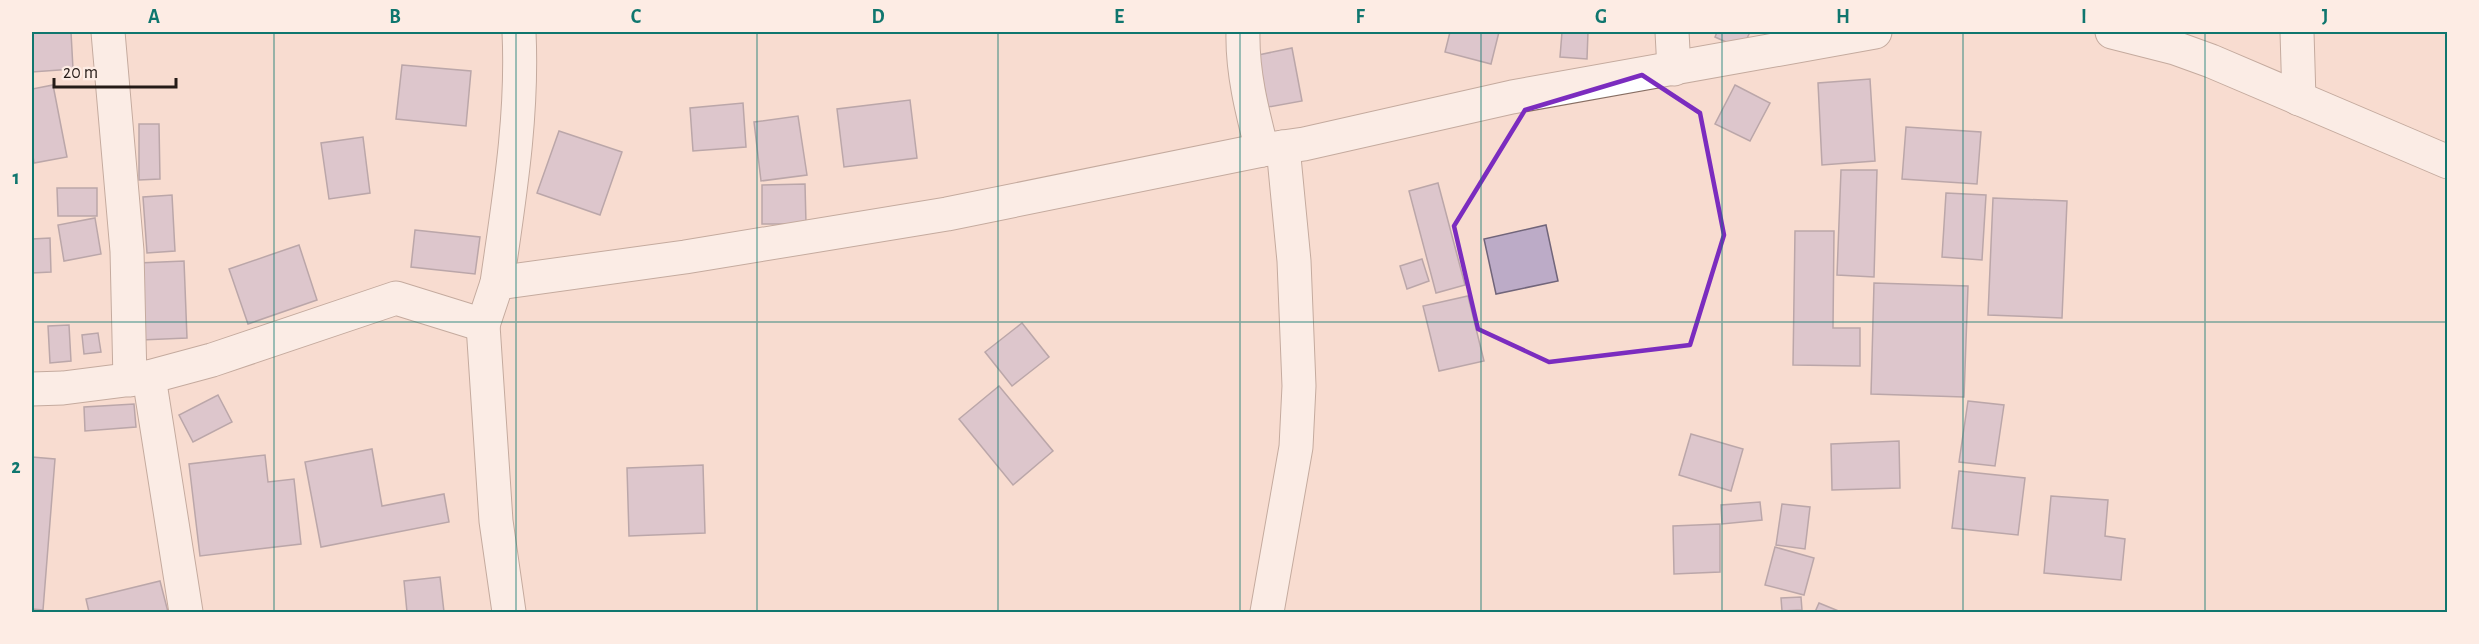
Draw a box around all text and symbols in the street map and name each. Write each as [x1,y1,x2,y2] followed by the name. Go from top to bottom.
[148,7,160,27] text: A
[389,7,401,27] text: B
[631,7,642,27] text: C
[871,7,885,27] text: D
[1114,7,1124,27] text: E
[1355,7,1365,27] text: F
[1595,7,1607,27] text: G
[1836,7,1850,27] text: H
[2081,7,2087,27] text: I
[2322,7,2328,27] text: J
[54,51,176,89] scale bar
[63,64,98,82] text: 20 m
[12,168,20,188] text: 1
[11,457,21,477] text: 2

